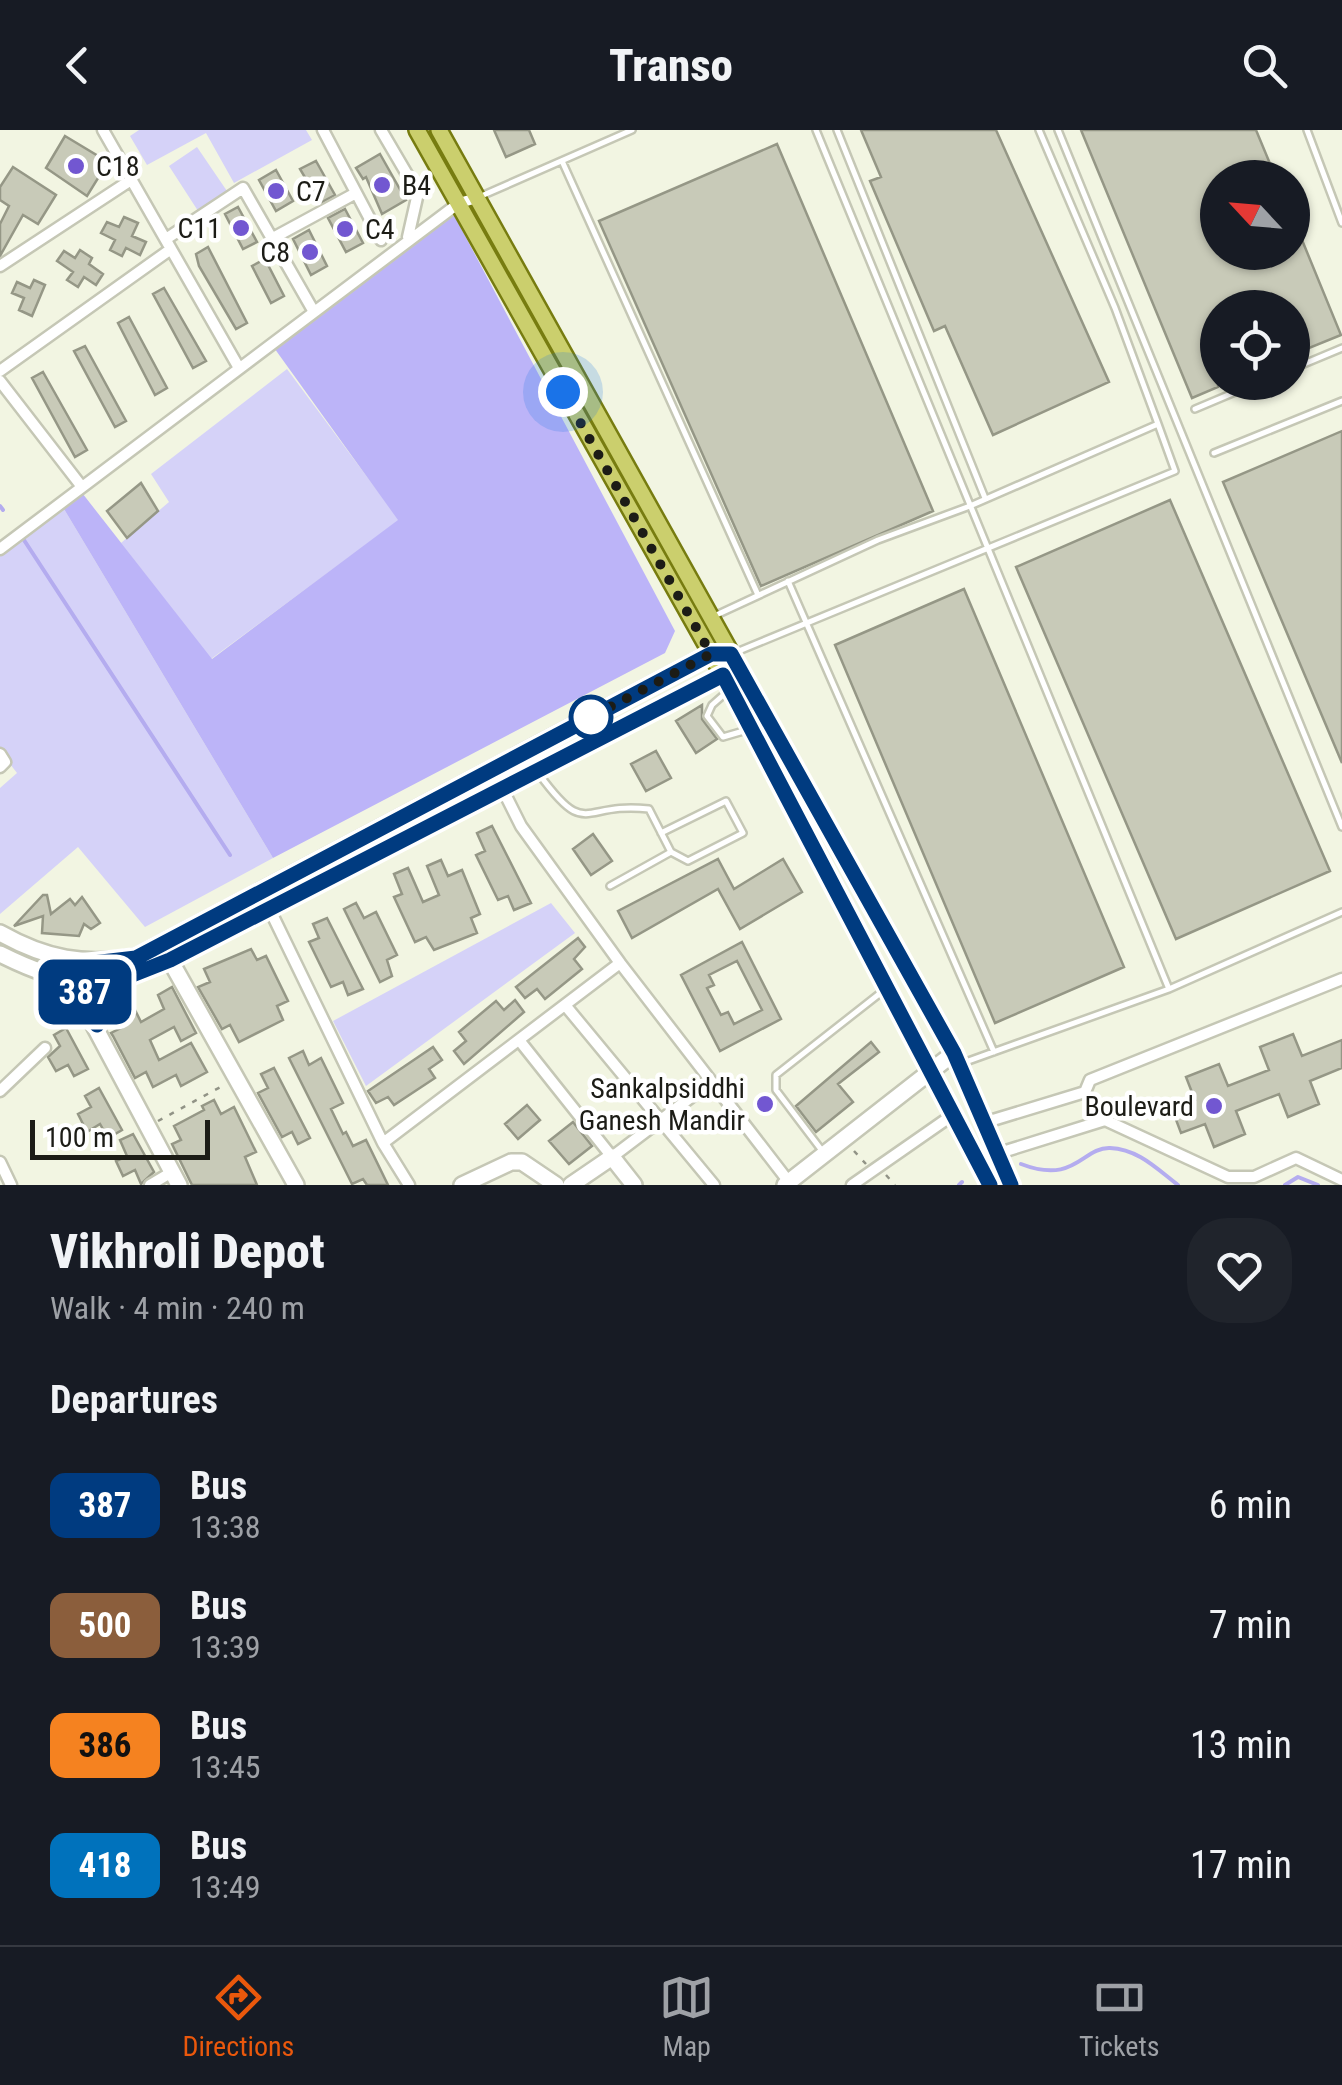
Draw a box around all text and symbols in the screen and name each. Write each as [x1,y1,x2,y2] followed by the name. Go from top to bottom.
[50,38,105,93] icon: back
[1237,38,1292,93] icon: search
[609,39,733,92] text: Transo
[96,150,140,183] place label: C18
[65,155,87,177] marker: C18
[1200,160,1310,270] north arrow
[1200,160,1310,400] map controls
[402,169,431,202] place label: B4
[371,174,393,196] marker: B4
[296,175,326,208] place label: C7
[265,180,287,202] marker: C7
[177,212,221,245] place label: C11
[365,213,395,246] place label: C4
[230,217,252,239] marker: C11
[334,218,356,240] marker: C4
[260,236,290,269] place label: C8
[299,241,321,263] marker: C8
[1200,290,1310,400] button: locate
[538,367,588,417] your location
[570,696,612,738] unlabelled marker
[28,960,142,1024] line badge: 387
[58,972,112,1013] text: 387
[579,1072,745,1137] place label: Sankalpsiddhi Ganesh Mandir
[1084,1090,1194,1123] place label: Boulevard
[754,1093,776,1115] marker: Sankalpsiddhi Ganesh Mandir
[1203,1095,1225,1117] marker: Boulevard
[30,1115,210,1160] scale bar
[45,1121,114,1154] text: 100 m
[1187,1218,1292,1323] button: heart
[50,1223,325,1280] text: Vikhroli Depot
[50,1289,305,1327] text: Walk · 4 min · 240 m
[50,1378,218,1422] text: Departures
[190,1464,247,1508] text: Bus
[1209,1483,1292,1527] text: 6 min
[78,1485,132,1526] text: 387
[190,1508,261,1546] text: 13:38
[190,1584,247,1628] text: Bus
[1209,1603,1292,1647] text: 7 min
[78,1605,132,1646] text: 500
[190,1628,261,1666] text: 13:39
[190,1704,247,1748] text: Bus
[1190,1723,1292,1767] text: 13 min
[78,1725,132,1766] text: 386
[190,1748,261,1786] text: 13:45
[190,1824,247,1868] text: Bus
[1190,1843,1292,1887] text: 17 min
[78,1845,132,1886] text: 418
[190,1868,261,1906] text: 13:49
[182,1970,294,2063] tab: Directions
[659,1970,714,2063] tab: Map
[1079,1970,1160,2063] tab: Tickets

